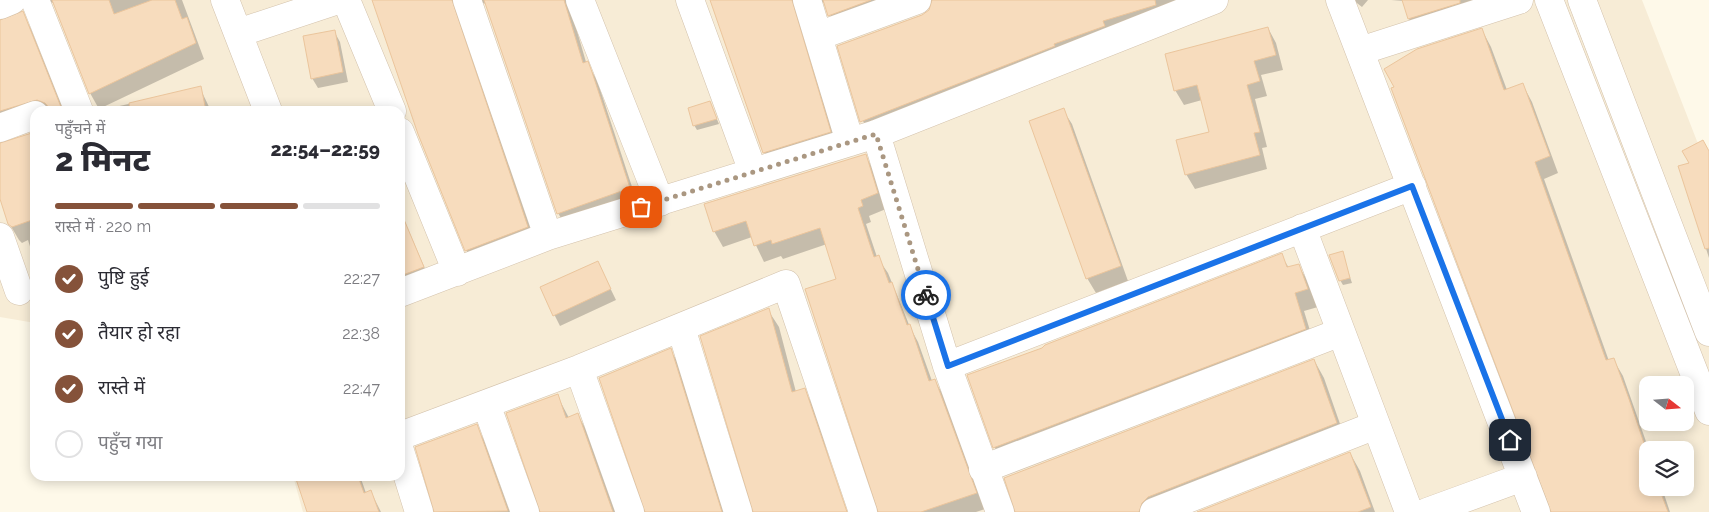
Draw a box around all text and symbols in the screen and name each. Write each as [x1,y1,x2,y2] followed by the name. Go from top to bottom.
[55,119,105,138] text: पहुँचने में
[270,138,380,160] text: 22:54–22:59
[55,141,150,178] text: 2 मिनट
[620,186,662,228] pin
[627,193,655,221] icon: bag
[55,217,151,236] text: रास्ते में · 220 m
[55,265,83,293] icon: check
[98,266,149,288] text: पुष्टि हुई
[343,269,380,288] text: 22:27
[901,270,951,320] courier
[912,281,940,309] icon: bike
[55,320,83,348] icon: check
[98,321,180,343] text: तैयार हो रहा
[342,324,380,343] text: 22:38
[55,375,83,403] icon: check
[98,376,145,398] text: रास्ते में
[1639,376,1694,431] north arrow
[1639,376,1694,496] map controls
[343,379,380,398] text: 22:47
[1489,419,1531,461] pin
[1496,426,1524,454] icon: home
[98,431,162,453] text: पहुँच गया
[1639,441,1694,496] button: layers

